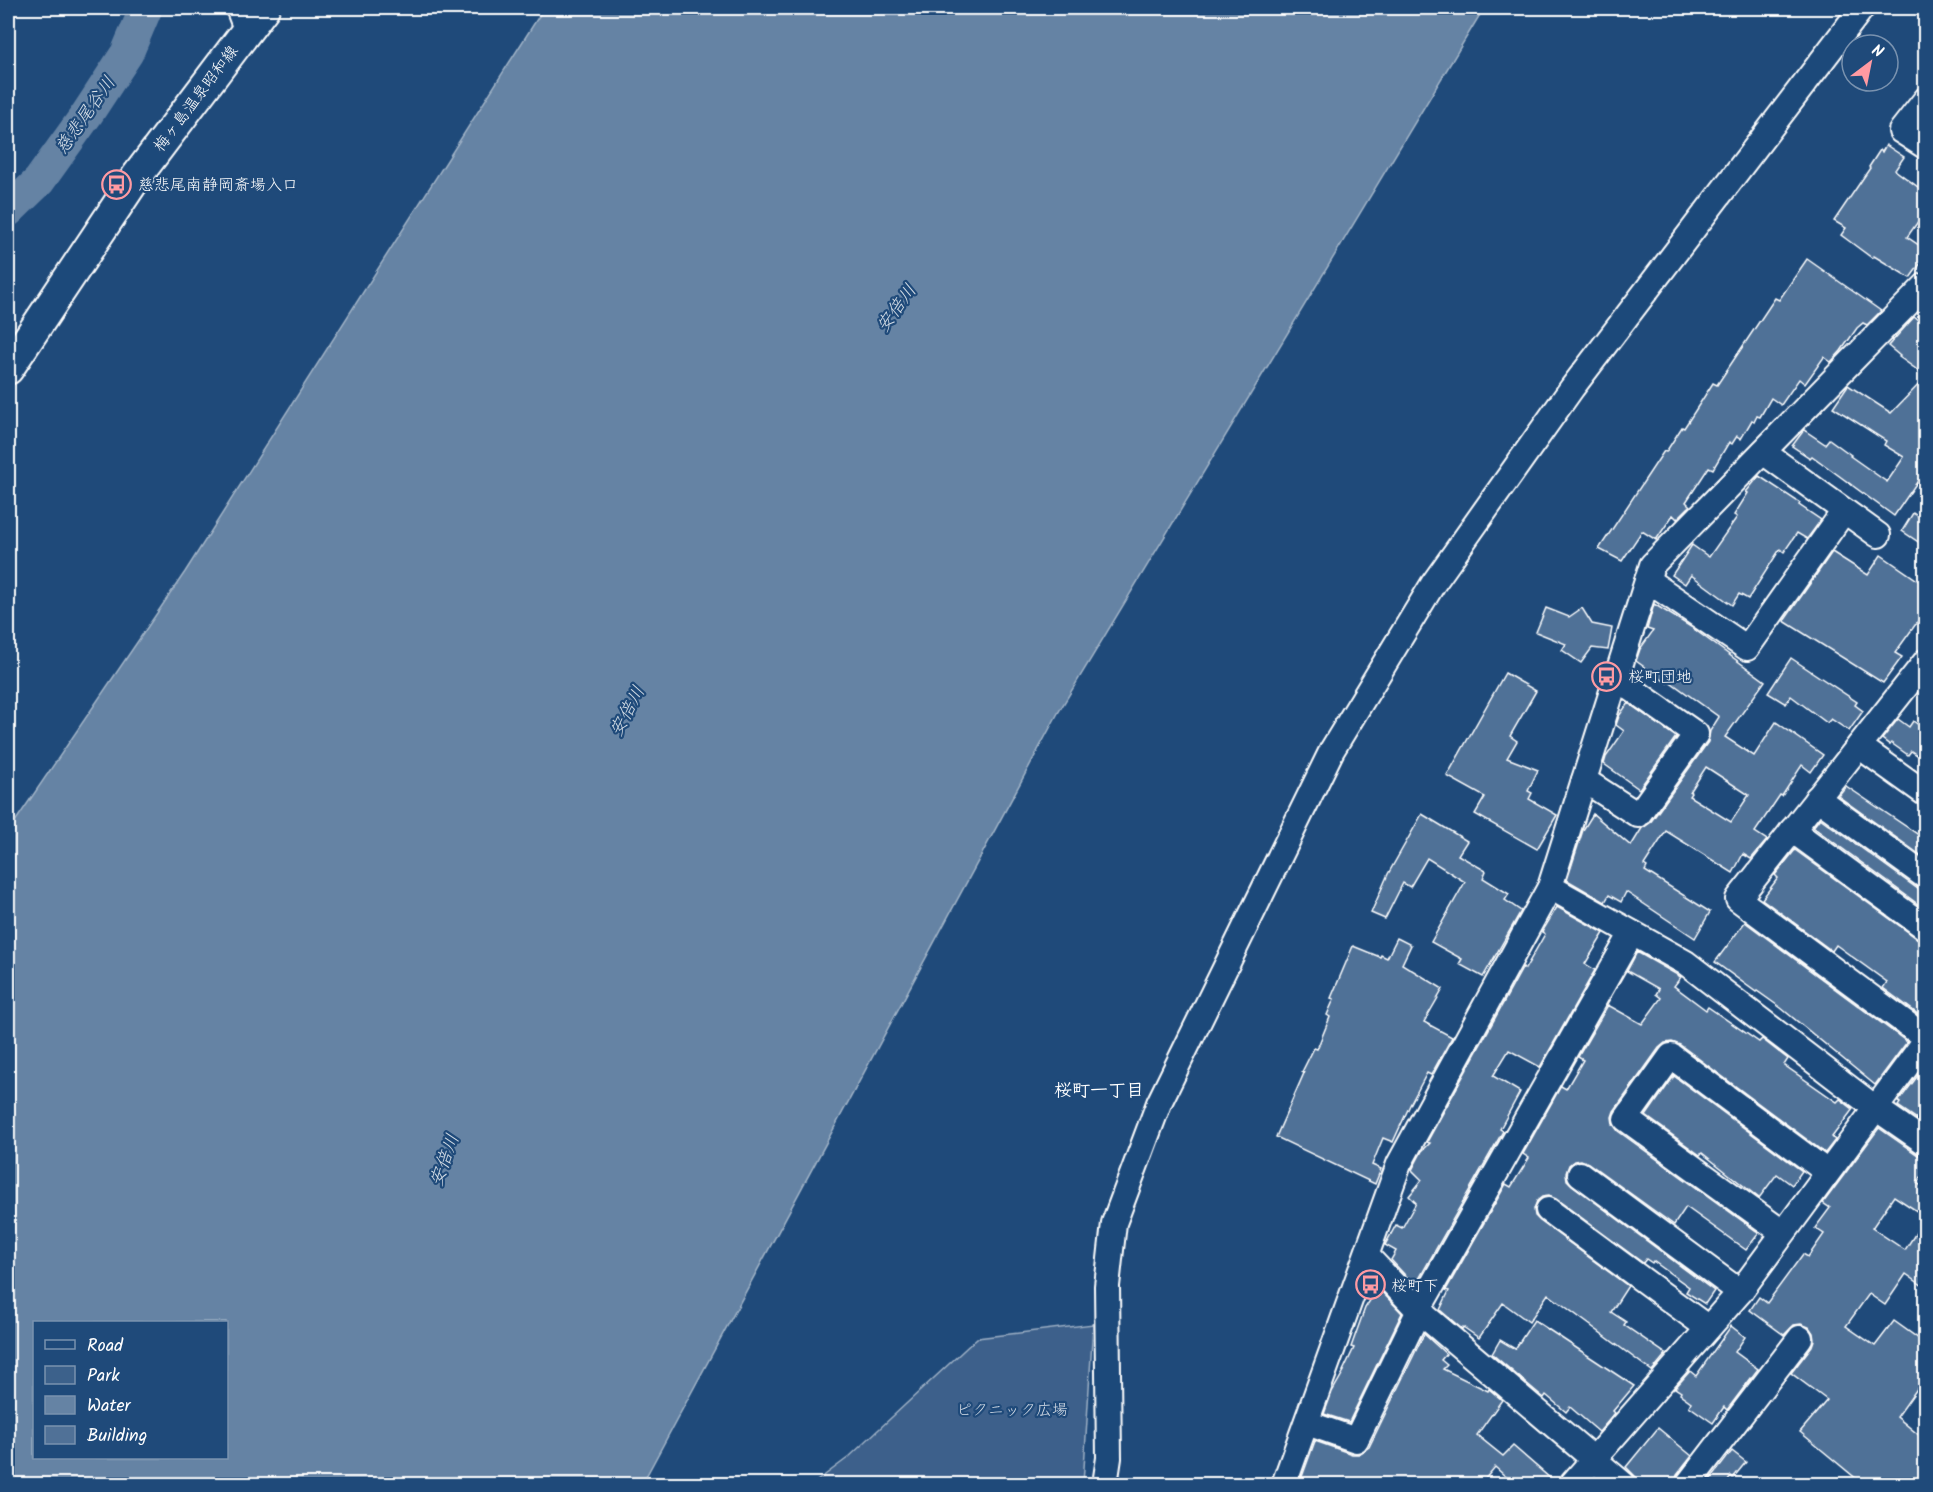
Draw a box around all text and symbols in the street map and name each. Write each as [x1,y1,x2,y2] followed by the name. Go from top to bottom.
[1840,33,1900,93] north arrow
[1866,38,1888,65] text: N
[148,40,245,158] street label: 梅ヶ島温泉昭和線
[49,71,124,161] water label: 慈悲尾谷川
[101,168,133,200] bus stop icon: 慈悲尾南静岡斎場入口
[138,173,298,198] place label: 慈悲尾南静岡斎場入口
[870,279,925,339] water label: 安倍川
[1591,660,1623,692] bus stop icon: 桜町団地
[1628,665,1692,690] place label: 桜町団地
[603,681,654,742] water label: 安倍川
[1054,1077,1144,1106] district label: 桜町一丁目
[423,1130,468,1191] water label: 安倍川
[1354,1269,1386,1301] bus stop icon: 桜町下
[1391,1274,1439,1299] place label: 桜町下
[33,1321,228,1459] legend
[87,1332,124,1361] text: Road
[87,1362,120,1391] text: Park
[87,1392,132,1421] text: Water
[956,1398,1068,1423] park label: ピクニック広場
[87,1422,147,1451] text: Building

